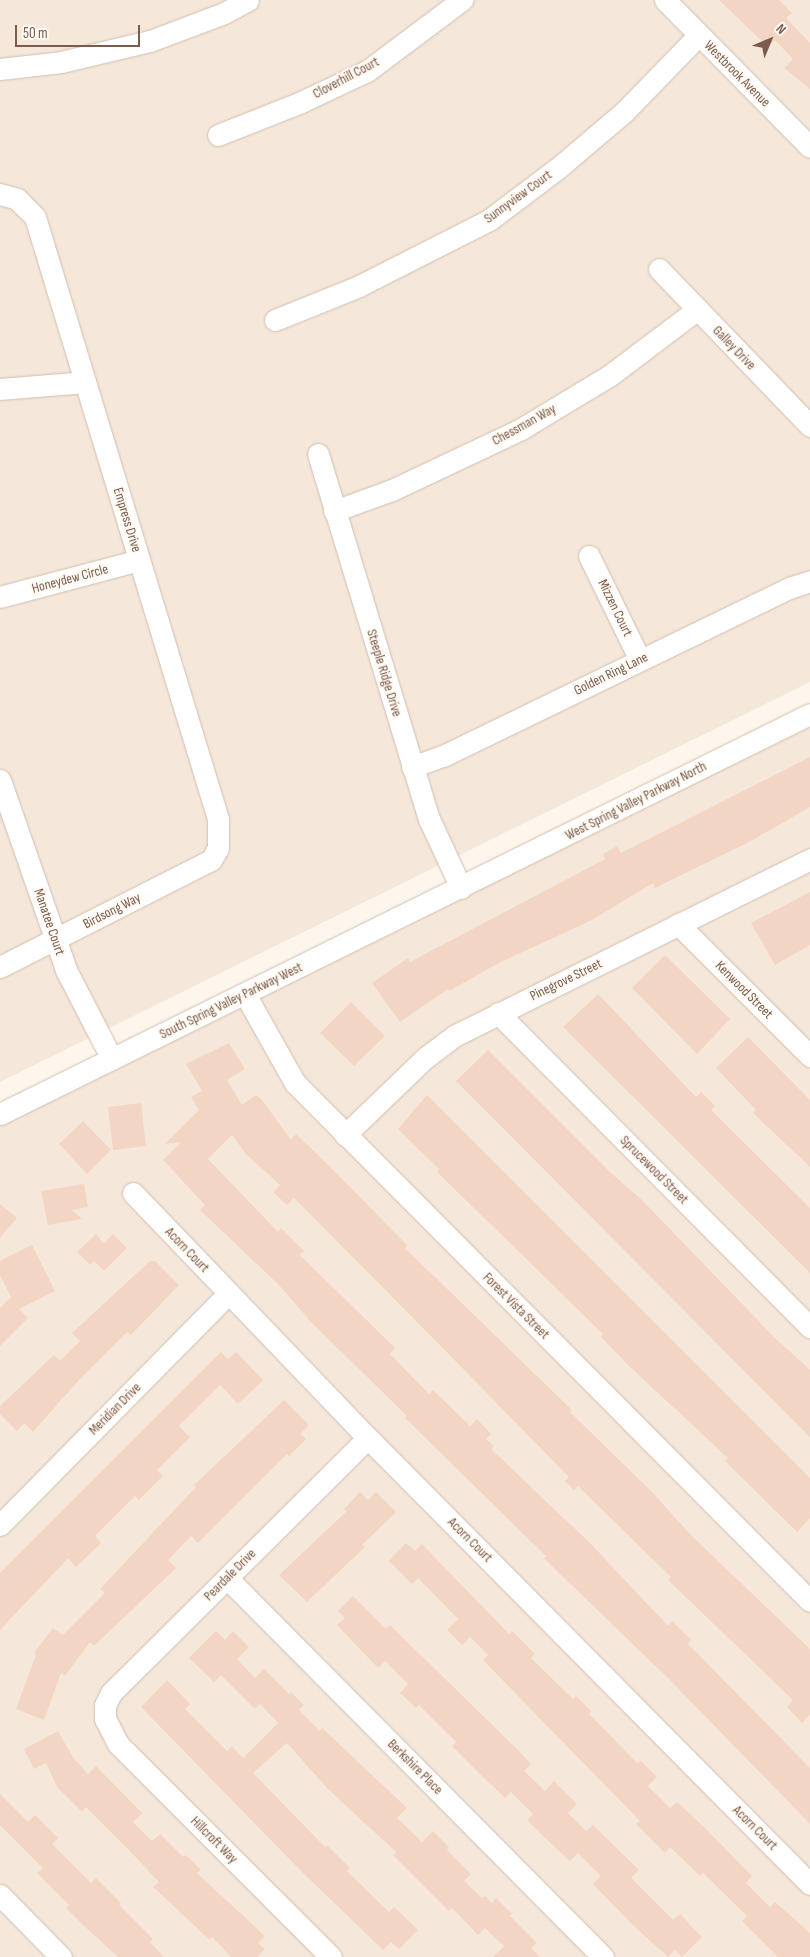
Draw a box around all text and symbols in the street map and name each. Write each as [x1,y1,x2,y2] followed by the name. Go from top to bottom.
[18,15,142,47] scale bar
[745,15,795,65] north arrow
[772,20,790,38] text: N
[23,24,48,43] text: 50 m
[700,37,774,111] street label: Westbrook Avenue
[310,53,382,103] street label: Cloverhill Court
[481,167,555,227] street label: Sunnyview Court
[709,322,759,374] street label: Galley Drive
[489,401,559,449] street label: Chessman Way
[109,486,145,554] street label: Empress Drive
[30,561,110,597] street label: Honeydew Circle
[594,577,636,639] street label: Mizzen Court
[363,627,405,719] street label: Steeple Ridge Drive
[571,649,651,699] street label: Golden Ring Lane
[563,758,709,844] street label: West Spring Valley Parkway North
[30,886,68,958] street label: Manatee Court
[80,889,144,933] street label: Birdsong Way
[527,955,605,1005] street label: Pinegrove Street
[712,958,776,1022] street label: Kenwood Street
[157,959,305,1043] street label: South Spring Valley Parkway West
[616,1132,692,1208] street label: Sprucewood Street
[161,1224,213,1276] street label: Acorn Court
[479,1269,553,1343] street label: Forest Vista Street
[85,1379,145,1439] street label: Meridian Drive
[444,1514,496,1566] street label: Acorn Court
[200,1545,260,1605] street label: Peardale Drive
[384,1736,446,1798] street label: Berkshire Place
[729,1802,781,1854] street label: Acorn Court
[187,1813,241,1867] street label: Hillcroft Way

